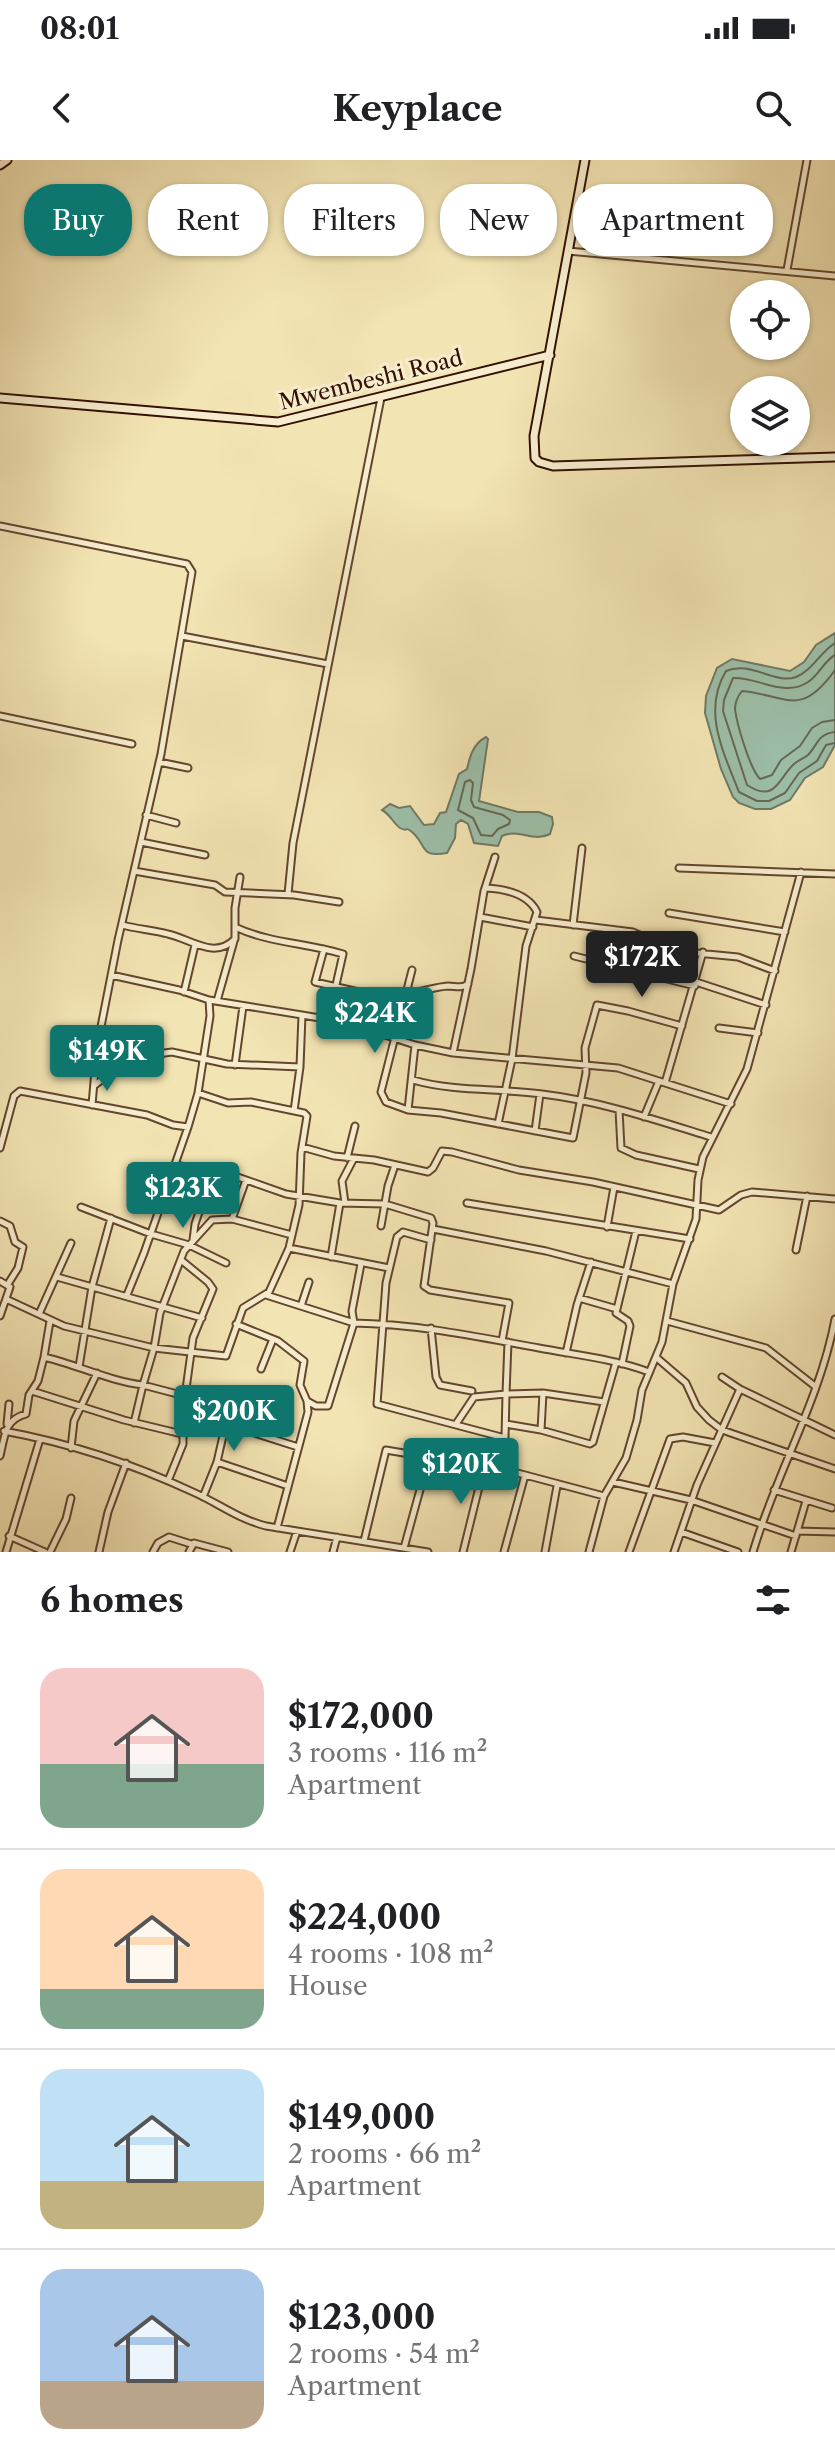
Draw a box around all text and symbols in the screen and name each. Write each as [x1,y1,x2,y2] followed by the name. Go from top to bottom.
[40,10,119,47] text: 08:01
[40,86,84,130] icon: back
[333,86,502,130] text: Keyplace
[751,86,795,130] icon: search
[24,184,132,256] chip: Buy
[148,184,268,256] chip: Rent
[284,184,424,256] chip: Filters
[440,184,557,256] chip: New
[573,184,773,256] chip: Apartment
[730,280,810,456] map controls
[730,280,810,360] button: locate
[277,344,465,416] street label: Mwembeshi Road
[730,376,810,456] button: layers
[586,931,698,999] pin: $172K
[604,941,680,973] text: $172K
[319,987,431,1055] pin: $224K
[334,997,416,1029] text: $224K
[51,1025,163,1093] pin: $149K
[68,1035,146,1067] text: $149K
[127,1162,239,1230] pin: $123K
[144,1172,222,1204] text: $123K
[178,1385,290,1453] pin: $200K
[192,1395,276,1427] text: $200K
[405,1438,517,1506] pin: $120K
[422,1448,500,1480] text: $120K
[751,1578,795,1622] icon: filters
[40,1579,184,1621] text: 6 homes
[288,1695,434,1737] text: $172,000
[104,1700,200,1796] icon: home
[288,1737,487,1769] text: 3 rooms · 116 m²
[288,1769,421,1801] text: Apartment
[288,1896,441,1938] text: $224,000
[104,1901,200,1997] icon: home
[288,1938,494,1970] text: 4 rooms · 108 m²
[288,1970,368,2002] text: House
[288,2096,435,2138] text: $149,000
[104,2101,200,2197] icon: home
[288,2138,481,2170] text: 2 rooms · 66 m²
[288,2170,421,2202] text: Apartment
[288,2296,436,2338] text: $123,000
[104,2301,200,2397] icon: home
[288,2338,480,2370] text: 2 rooms · 54 m²
[288,2370,421,2402] text: Apartment

